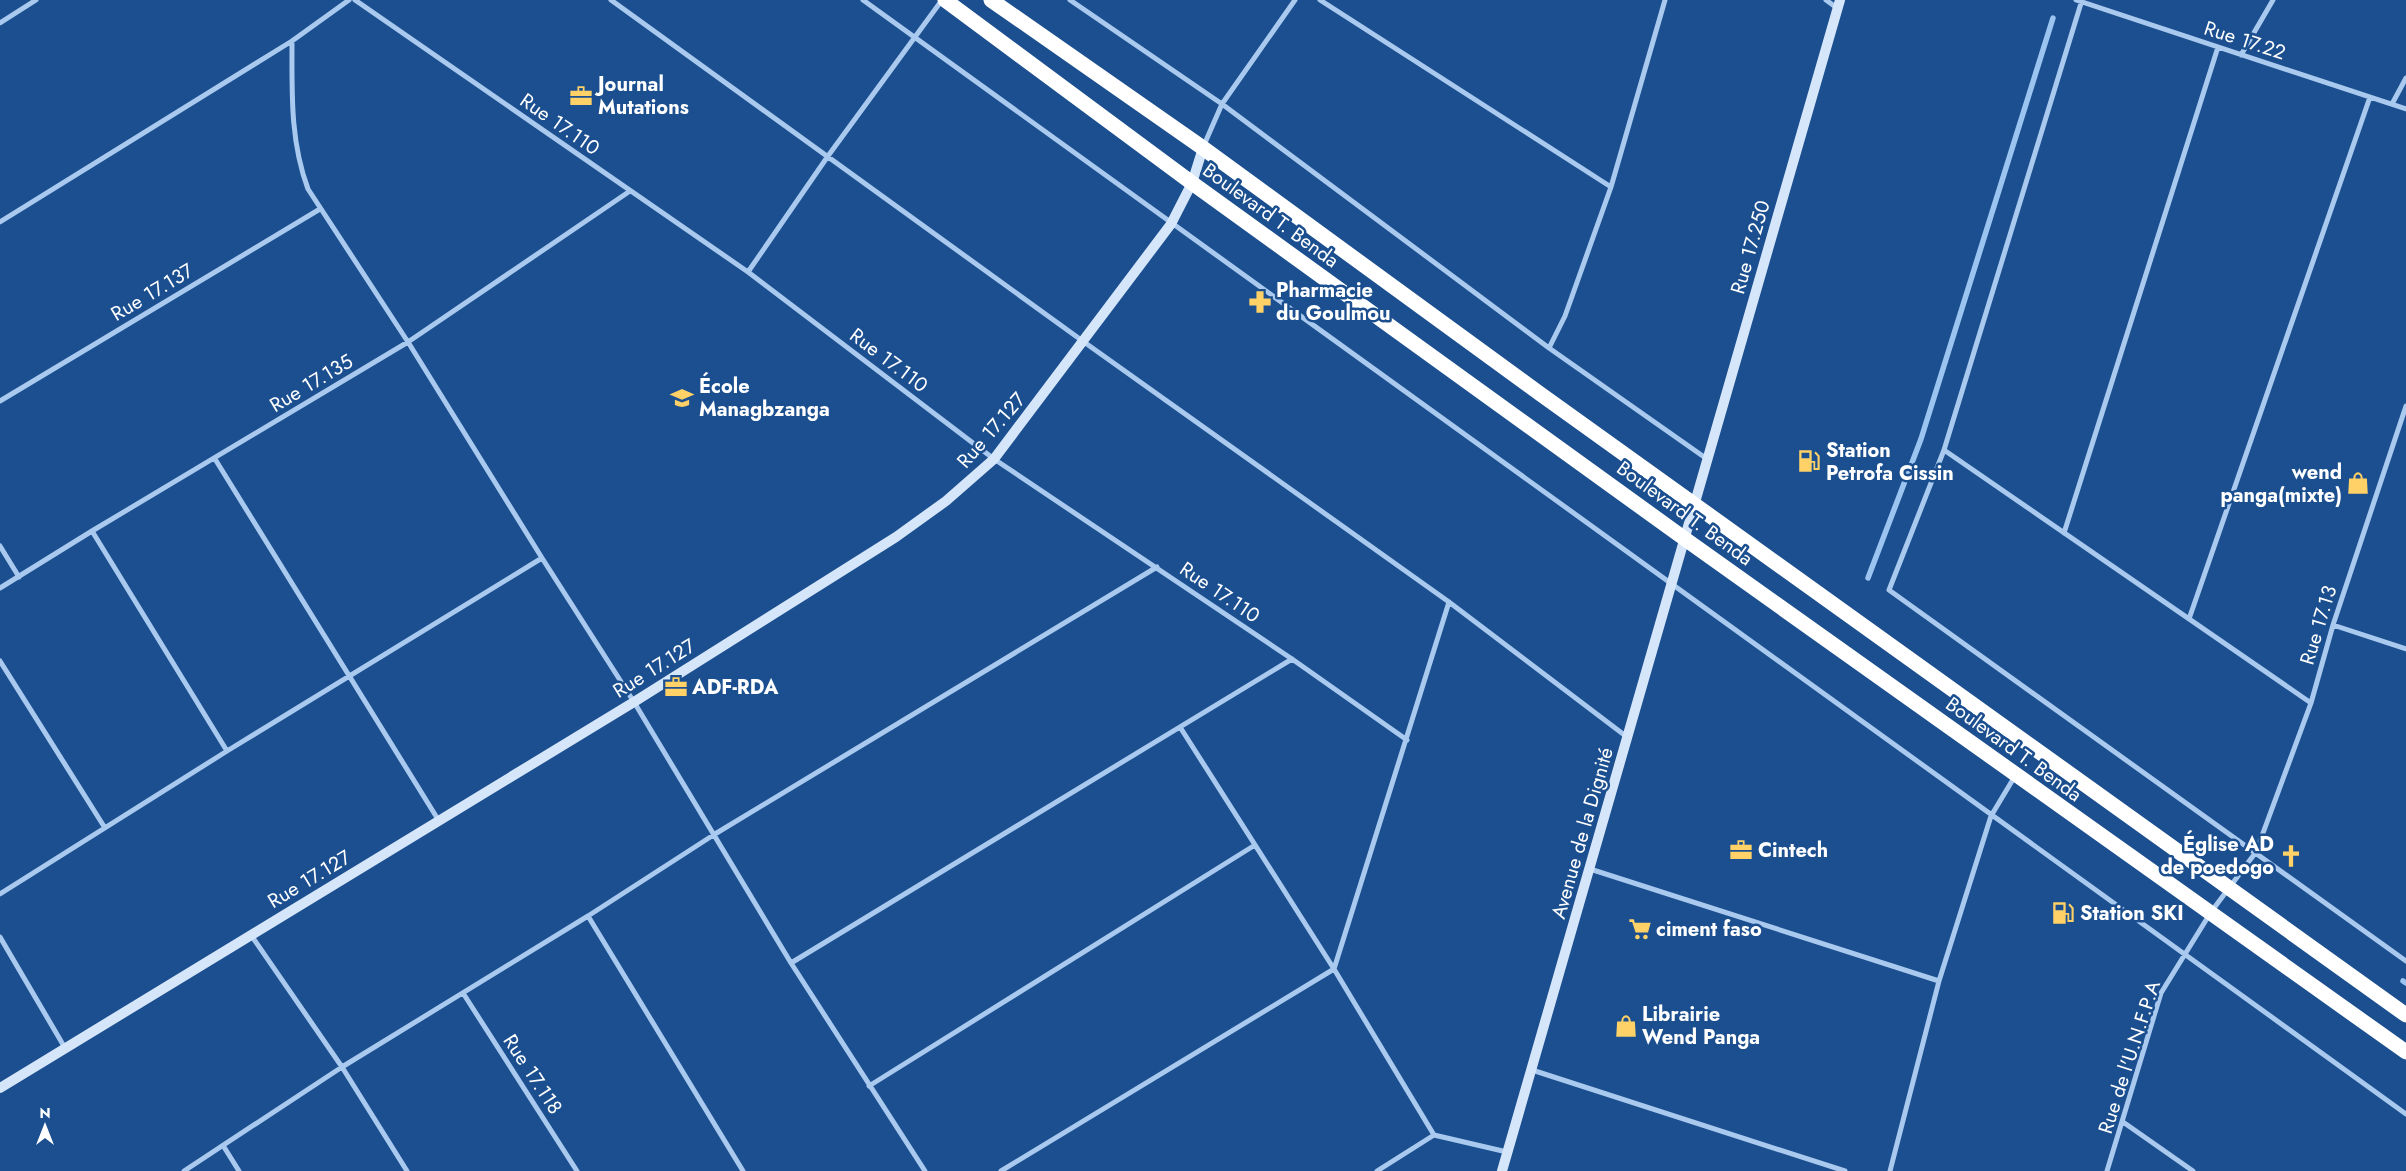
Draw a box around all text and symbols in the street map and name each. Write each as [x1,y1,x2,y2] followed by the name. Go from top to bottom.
[2200,14,2289,67] street label: Rue 17.22
[594,70,689,122] place label: Journal Mutations
[568,83,594,109] office icon: Journal Mutations
[514,86,606,163] street label: Rue 17.110
[1197,156,1345,275] street label: Boulevard T. Benda
[1723,197,1778,297] street label: Rue 17.250
[106,256,199,328] street label: Rue 17.137
[1276,276,1391,328] place label: Pharmacie du Goulmou
[1247,289,1273,315] pharmacy icon: Pharmacie du Goulmou
[843,321,934,400] street label: Rue 17.110
[264,347,358,420] street label: Rue 17.135
[699,371,830,424] place label: École Managbzanga
[669,385,695,411] school or university icon: École Managbzanga
[950,386,1033,475] street label: Rue 17.127
[1826,436,1954,488] place label: Station Petrofa Cissin
[1796,448,1822,474] fuel station icon: Station Petrofa Cissin
[1611,454,1759,573] street label: Boulevard T. Benda
[2220,458,2342,510] place label: wend panga(mixte)
[2345,470,2371,496] shop icon: wend panga(mixte)
[1174,555,1266,630] street label: Rue 17.110
[2293,582,2344,668] street label: Rue 17.13
[607,631,702,705] street label: Rue 17.127
[691,673,779,702] place label: ADF-RDA
[663,674,689,700] office icon: ADF-RDA
[1940,690,2088,809] street label: Boulevard T. Benda
[1544,744,1621,922] street label: Avenue de la Dignité
[2160,829,2274,882] place label: Église AD de poedogo
[1758,836,1828,865] place label: Cintech
[1728,837,1754,863] office icon: Cintech
[262,843,357,916] street label: Rue 17.127
[2278,843,2304,869] church icon: Église AD de poedogo
[2080,899,2184,928] place label: Station SKI
[2050,900,2076,926] fuel station icon: Station SKI
[1656,915,1762,944] place label: ciment faso
[1627,916,1653,942] supermarket icon: ciment faso
[2091,976,2168,1137] street label: Rue de l'U.N.F.P.A
[1642,1000,1760,1052] place label: Librairie Wend Panga
[1613,1013,1639,1039] shop icon: Librairie Wend Panga
[496,1028,569,1120] street label: Rue 17.118
[20,1101,70,1151] north arrow
[39,1103,51,1123] text: N

